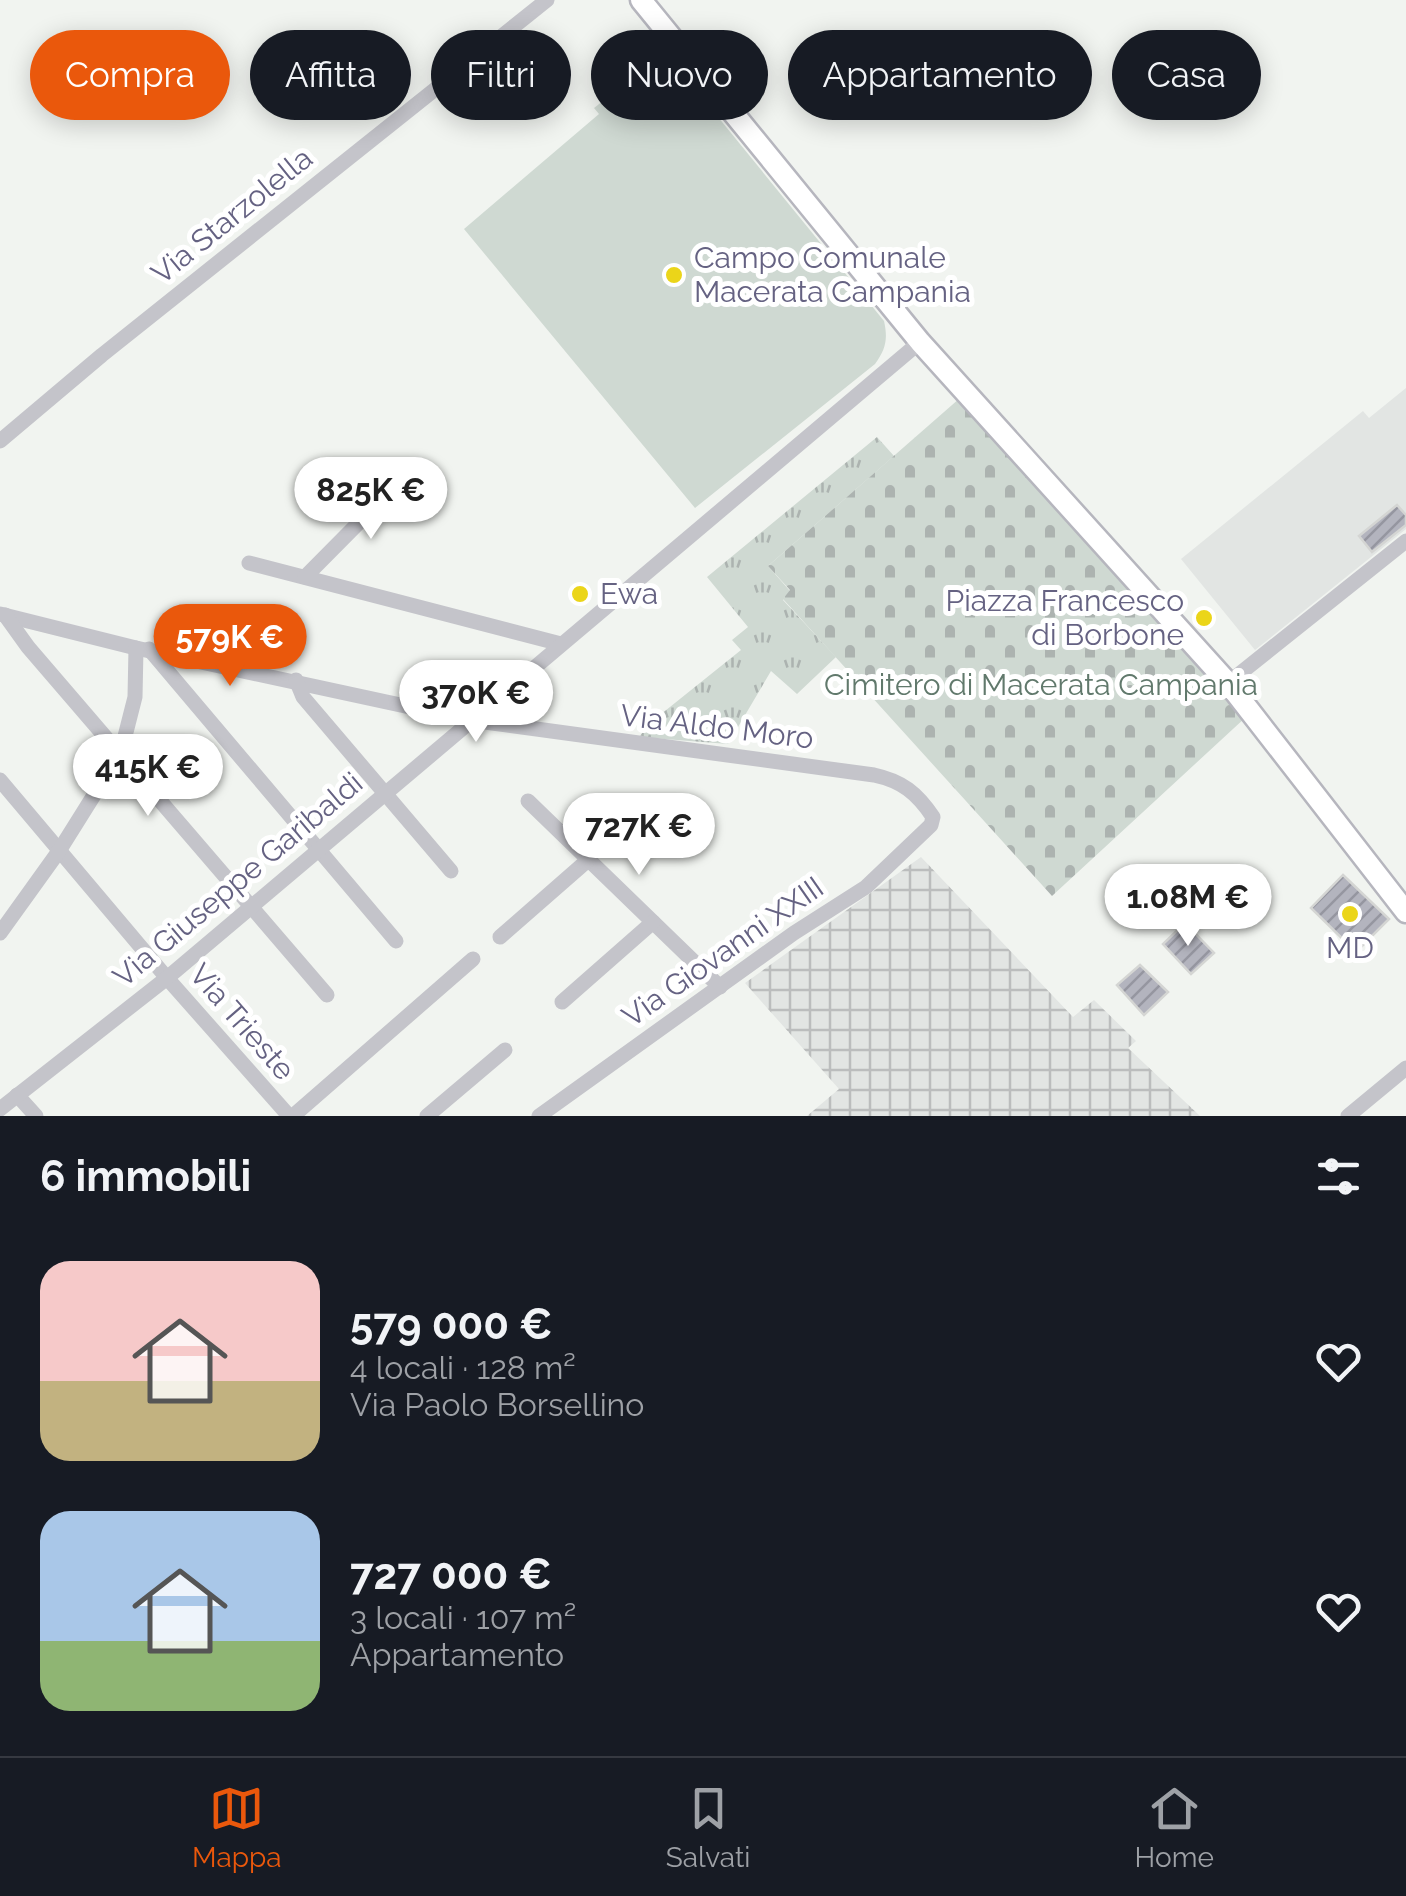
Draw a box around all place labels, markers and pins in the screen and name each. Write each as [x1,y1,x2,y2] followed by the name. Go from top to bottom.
[694,240,971,309] place label: Campo Comunale Macerata Campania
[663,264,685,286] marker: Campo Comunale Macerata Campania
[290,457,452,542] pin: 825K €
[600,576,658,611] place label: Ewa
[569,583,591,605] marker: Ewa
[946,583,1184,652] place label: Piazza Francesco di Borbone
[149,604,311,689] pin: 579K €
[1193,607,1215,629] marker: Piazza Francesco di Borbone
[395,660,557,745] pin: 370K €
[67,734,229,819] pin: 415K €
[558,793,720,878] pin: 727K €
[1096,864,1280,949] pin: 1.08M €
[1339,903,1361,925] marker: MD
[1326,930,1374,965] place label: MD

